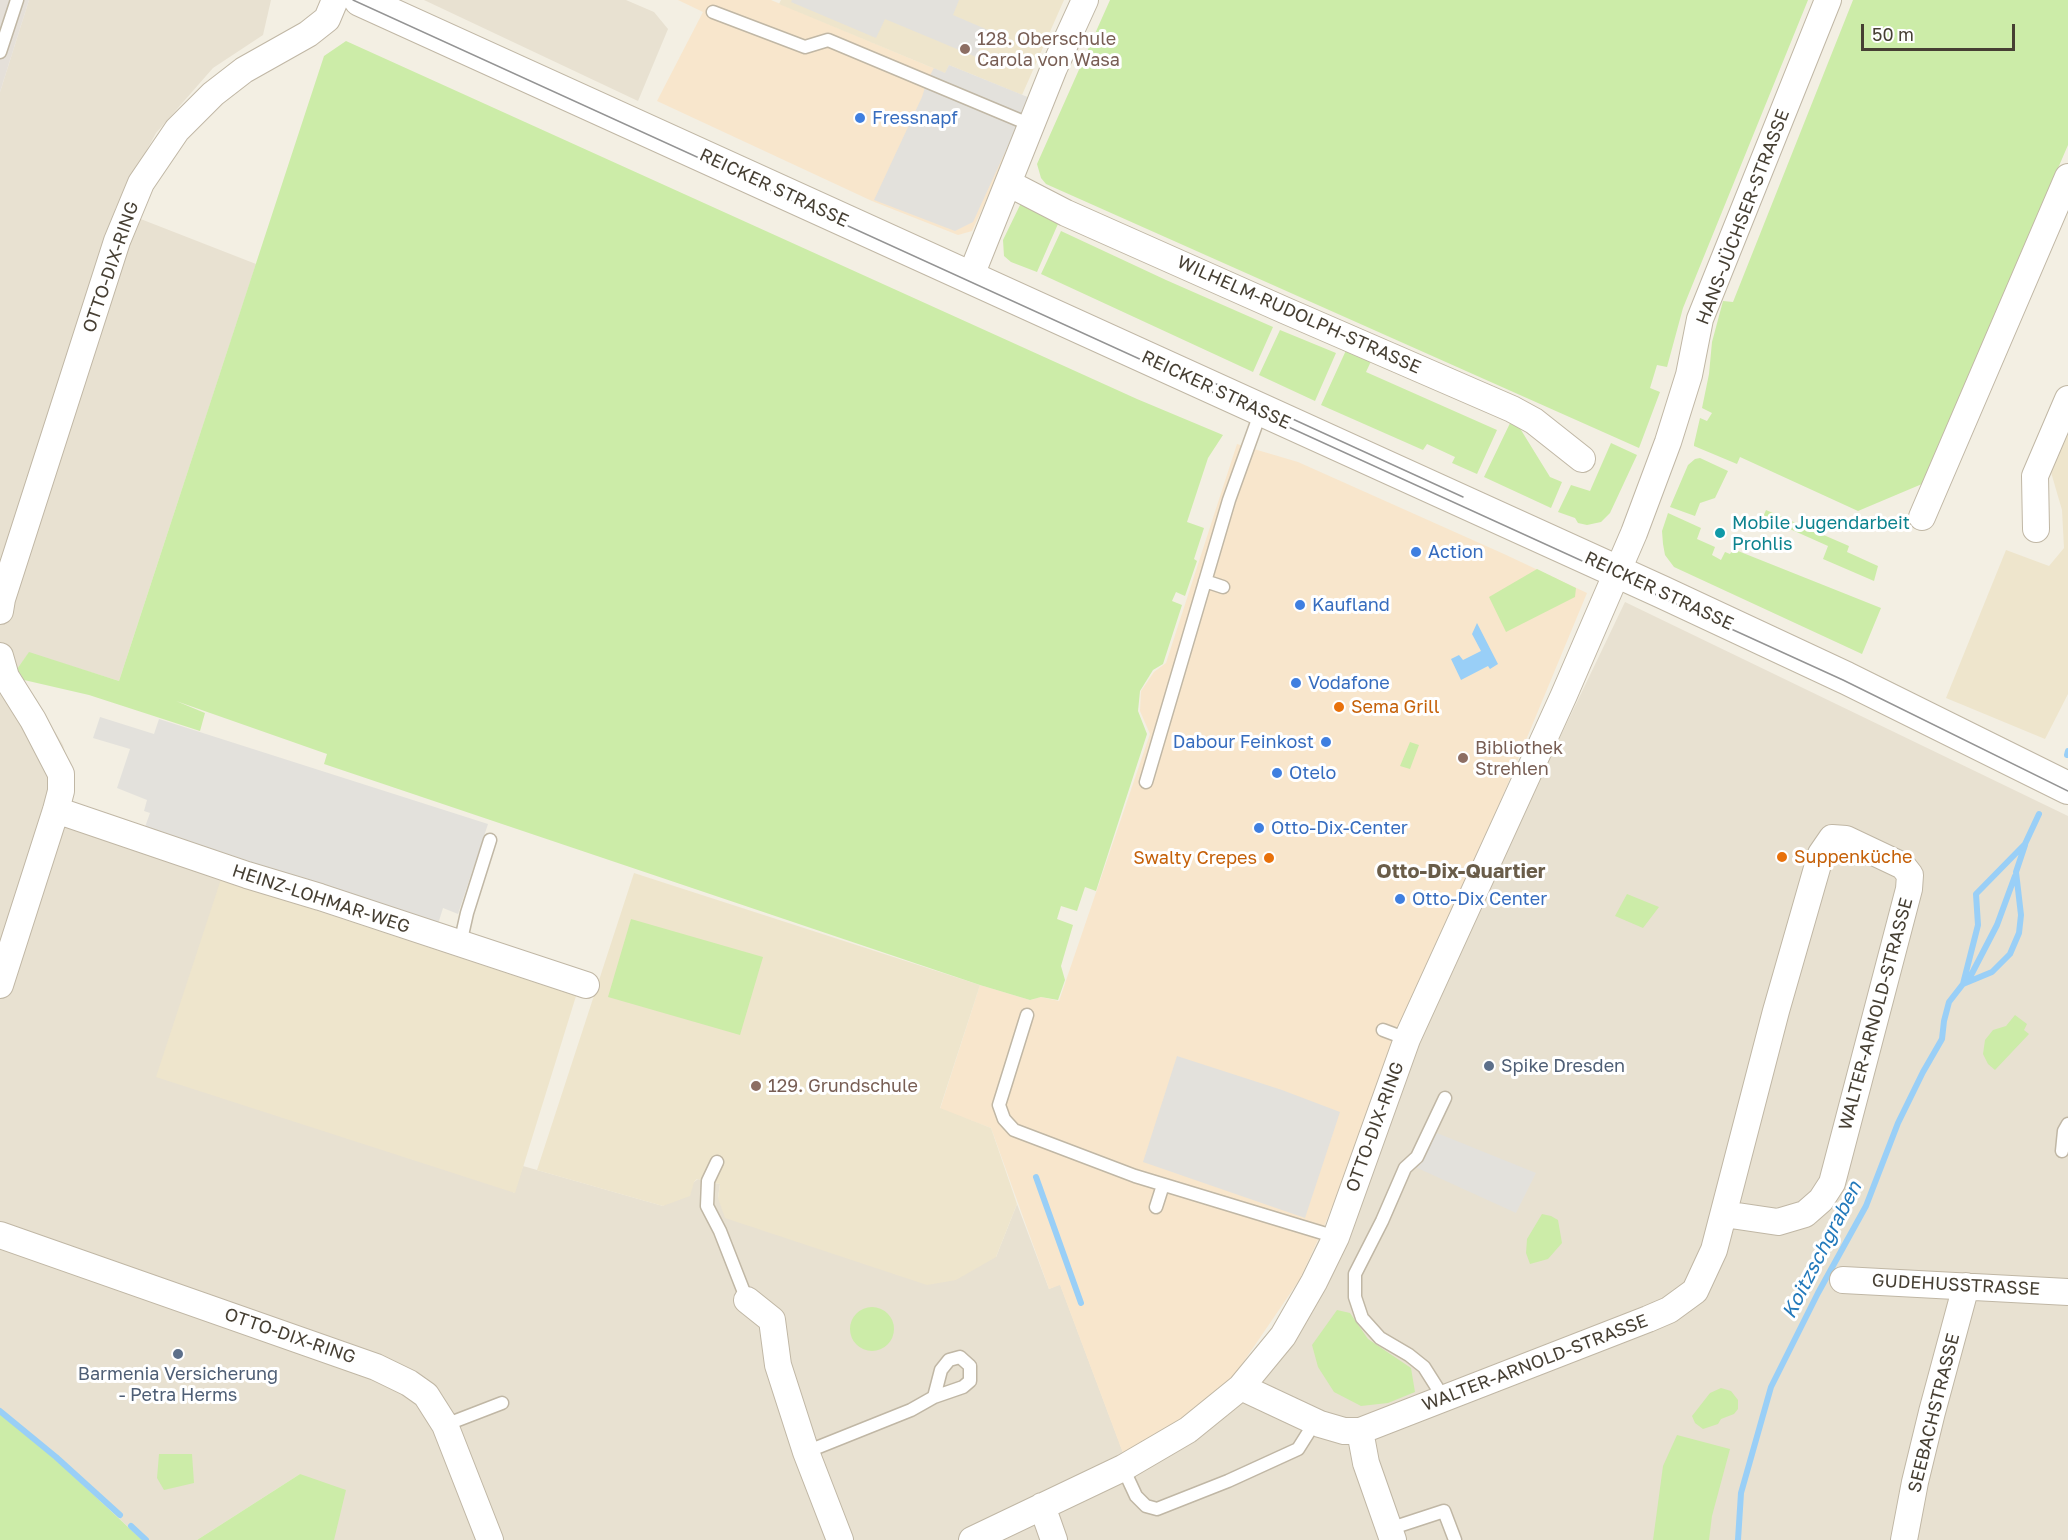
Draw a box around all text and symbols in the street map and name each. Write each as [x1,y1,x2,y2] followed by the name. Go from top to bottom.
[1864,12,2018,50] scale bar
[1872,23,1914,45] text: 50 m
[977,28,1120,70] place label: 128. Oberschule Carola von Wasa
[958,42,972,56] marker: 128. Oberschule Carola von Wasa
[1692,106,1794,328] street label: HANS-JÜCHSER-STRASSE
[872,107,958,129] place label: Fressnapf
[853,111,867,125] marker: Fressnapf
[696,144,852,232] street label: REICKER STRASSE
[78,199,144,335] street label: OTTO-DIX-RING
[1174,251,1424,379] street label: WILHELM-RUDOLPH-STRASSE
[1138,346,1294,434] street label: REICKER STRASSE
[1732,512,1910,554] place label: Mobile Jugendarbeit Prohlis
[1713,526,1727,540] marker: Mobile Jugendarbeit Prohlis
[1428,541,1484,563] place label: Action
[1409,545,1423,559] marker: Action
[1581,547,1737,635] street label: REICKER STRASSE
[1312,594,1390,616] place label: Kaufland
[1293,598,1307,612] marker: Kaufland
[1308,672,1390,694] place label: Vodafone
[1289,676,1303,690] marker: Vodafone
[1351,696,1440,718] place label: Sema Grill
[1332,700,1346,714] marker: Sema Grill
[1173,731,1314,753] place label: Dabour Feinkost
[1319,735,1333,749] marker: Dabour Feinkost
[1475,737,1563,780] place label: Bibliothek Strehlen
[1456,751,1470,765] marker: Bibliothek Strehlen
[1289,762,1336,784] place label: Otelo
[1270,766,1284,780] marker: Otelo
[1271,817,1408,839] place label: Otto-Dix-Center
[1252,821,1266,835] marker: Otto-Dix-Center
[1794,846,1912,868] place label: Suppenküche
[1133,847,1257,869] place label: Swalty Crepes
[1775,850,1789,864] marker: Suppenküche
[1262,851,1276,865] marker: Swalty Crepes
[229,860,413,938] street label: HEINZ-LOHMAR-WEG
[1376,860,1546,884] district label: Otto-Dix-Quartier
[1412,888,1547,910] place label: Otto-Dix Center
[1393,892,1407,906] marker: Otto-Dix Center
[1835,895,1917,1133] street label: WALTER-ARNOLD-STRASSE
[1501,1055,1625,1077] place label: Spike Dresden
[1341,1059,1409,1195] street label: OTTO-DIX-RING
[1482,1059,1496,1073] marker: Spike Dresden
[768,1075,918,1097] place label: 129. Grundschule
[749,1079,763,1093] marker: 129. Grundschule
[1777,1177,1867,1323] water label: Koitzschgraben
[1871,1270,2041,1300] street label: GUDEHUSSTRASSE
[222,1303,358,1369] street label: OTTO-DIX-RING
[1419,1310,1651,1416] street label: WALTER-ARNOLD-STRASSE
[1904,1331,1964,1495] street label: SEEBACHSTRASSE
[171,1347,185,1361] marker: Barmenia Versicherung - Petra Herms
[78,1363,278,1406] place label: Barmenia Versicherung - Petra Herms

